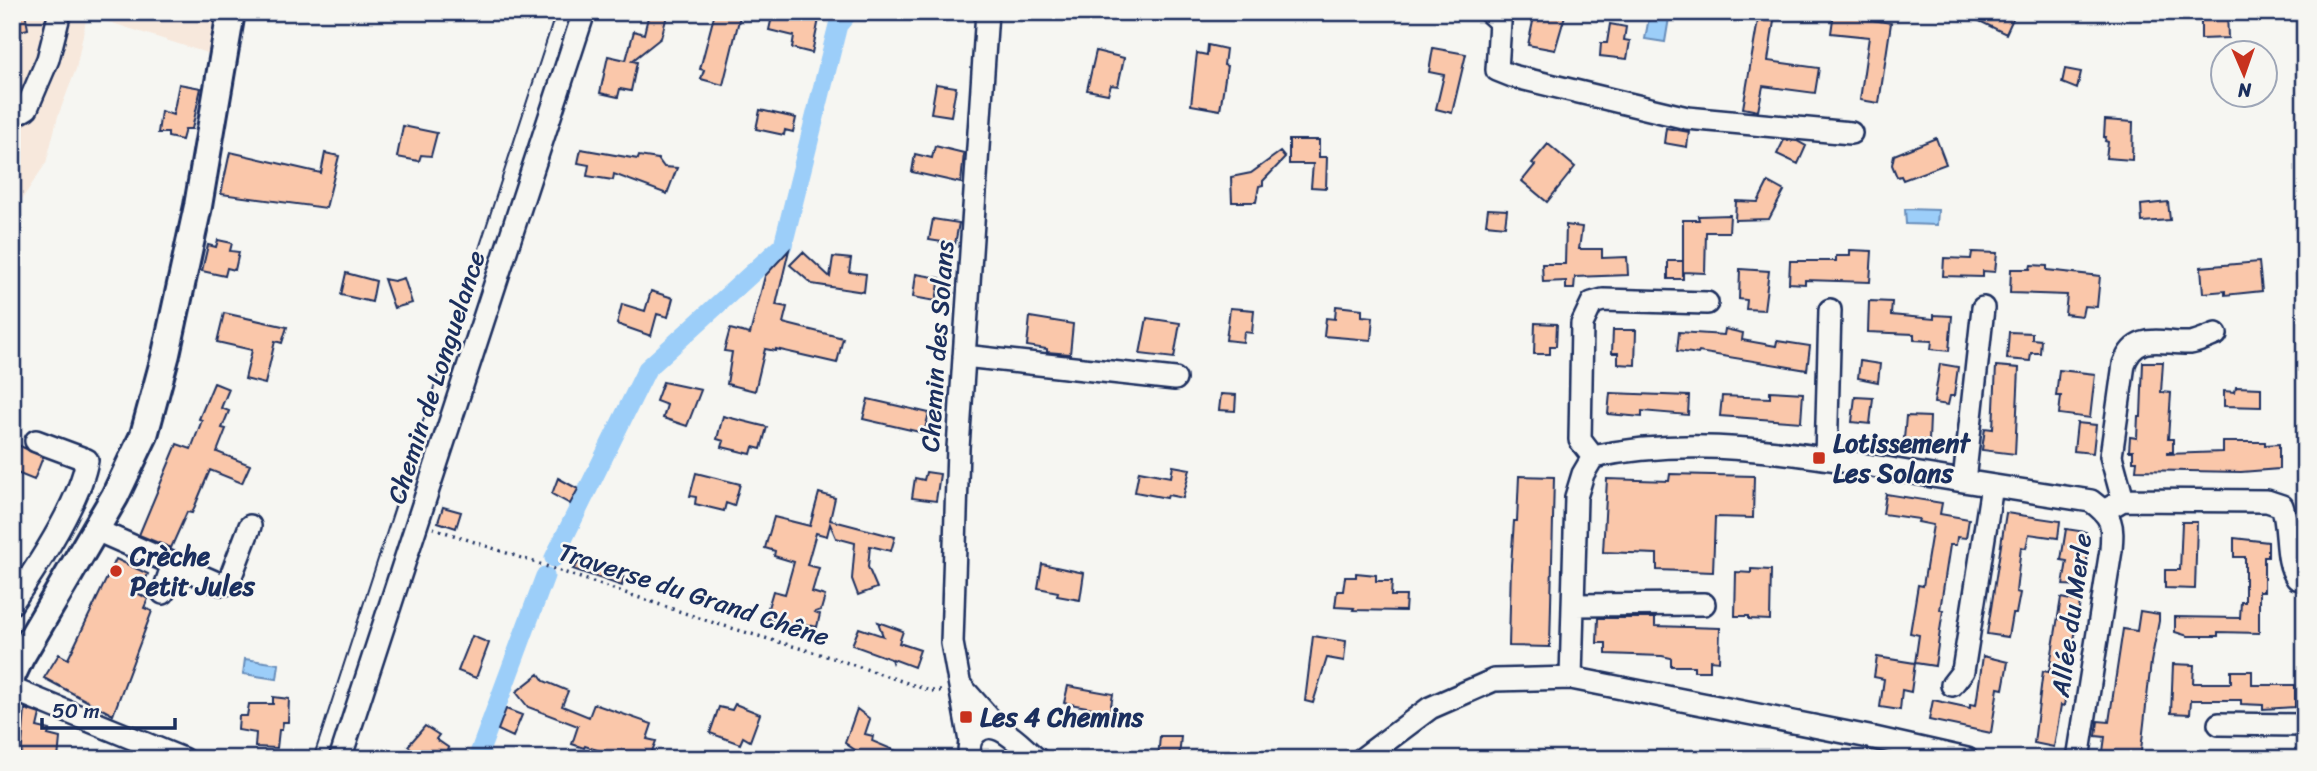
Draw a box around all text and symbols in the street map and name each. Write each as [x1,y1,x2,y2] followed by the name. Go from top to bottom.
[2208,38,2278,108] north arrow
[2237,74,2253,107] text: N
[907,239,967,453] street label: Chemin des Solans
[373,244,499,510] street label: Chemin de Longuelance
[1833,420,1971,496] place label: Lotissement Les Solans
[1811,450,1827,466] marker: Lotissement Les Solans
[553,528,835,660] street label: Traverse du Grand Chêne
[2037,530,2105,701] street label: Allée du Merle
[129,533,256,609] place label: Crèche Petit Jules
[108,563,124,579] marker: Crèche Petit Jules
[42,687,175,731] scale bar
[52,692,100,730] text: 50 m
[980,694,1144,740] place label: Les 4 Chemins
[958,709,974,725] marker: Les 4 Chemins

